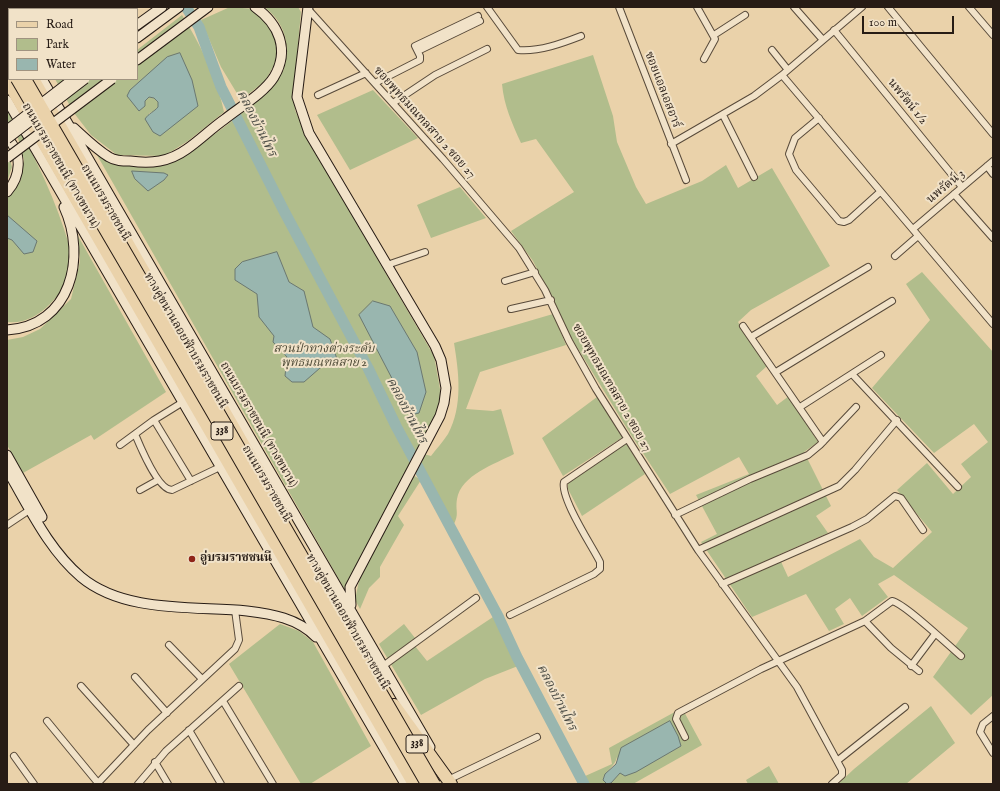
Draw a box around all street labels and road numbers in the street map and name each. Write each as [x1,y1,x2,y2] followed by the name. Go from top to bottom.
[641,50,683,130] street label: ซอยแอลเอสอาร์
[370,64,478,182] street label: ซอยพุทธมณฑลสาย 2 ซอย 27
[884,76,930,128] street label: นพรัตน์ 1/2
[18,101,102,231] street label: ถนนบรมราชชนนี (ทางขนาน)
[77,162,133,244] street label: ถนนบรมราชชนนี
[924,167,968,207] street label: นพรัตน์ 3
[140,271,230,411] street label: ทางคู่ขนานลอยฟ้าบรมราชชนนี
[568,321,654,455] street label: ซอยพุทธมณฑลสาย 2 ซอย 27
[216,360,300,490] street label: ถนนบรมราชชนนี (ทางขนาน)
[211,422,233,440] road number: 338
[238,443,294,525] street label: ถนนบรมราชชนนี
[302,552,392,692] street label: ทางคู่ขนานลอยฟ้าบรมราชชนนี
[406,735,428,753] road number: 338

